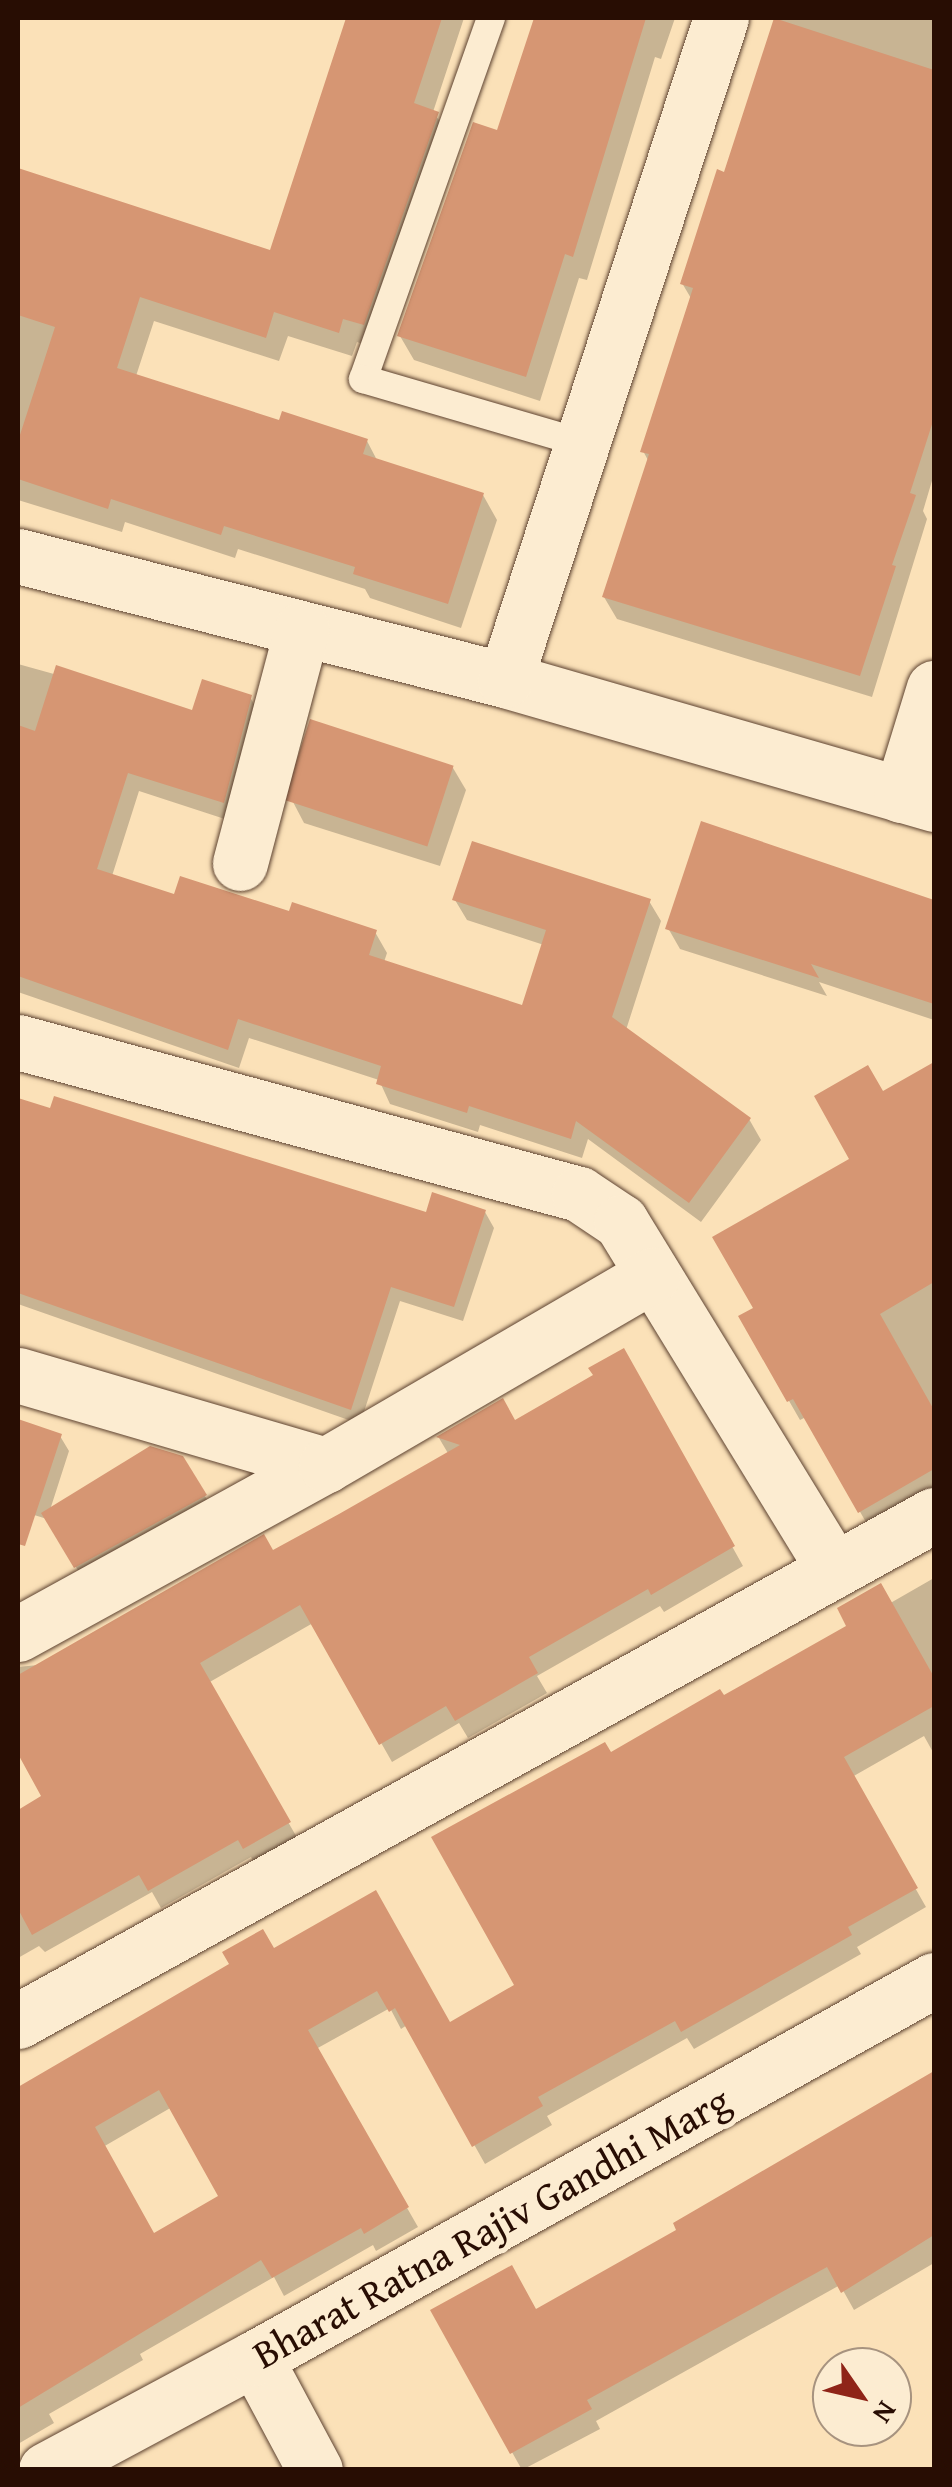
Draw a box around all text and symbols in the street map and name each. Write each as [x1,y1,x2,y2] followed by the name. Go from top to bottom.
[244,2076,738,2378] street label: Bharat Ratna Rajiv Gandhi Marg
[812,2347,912,2447] north arrow
[863,2394,908,2432] text: N

